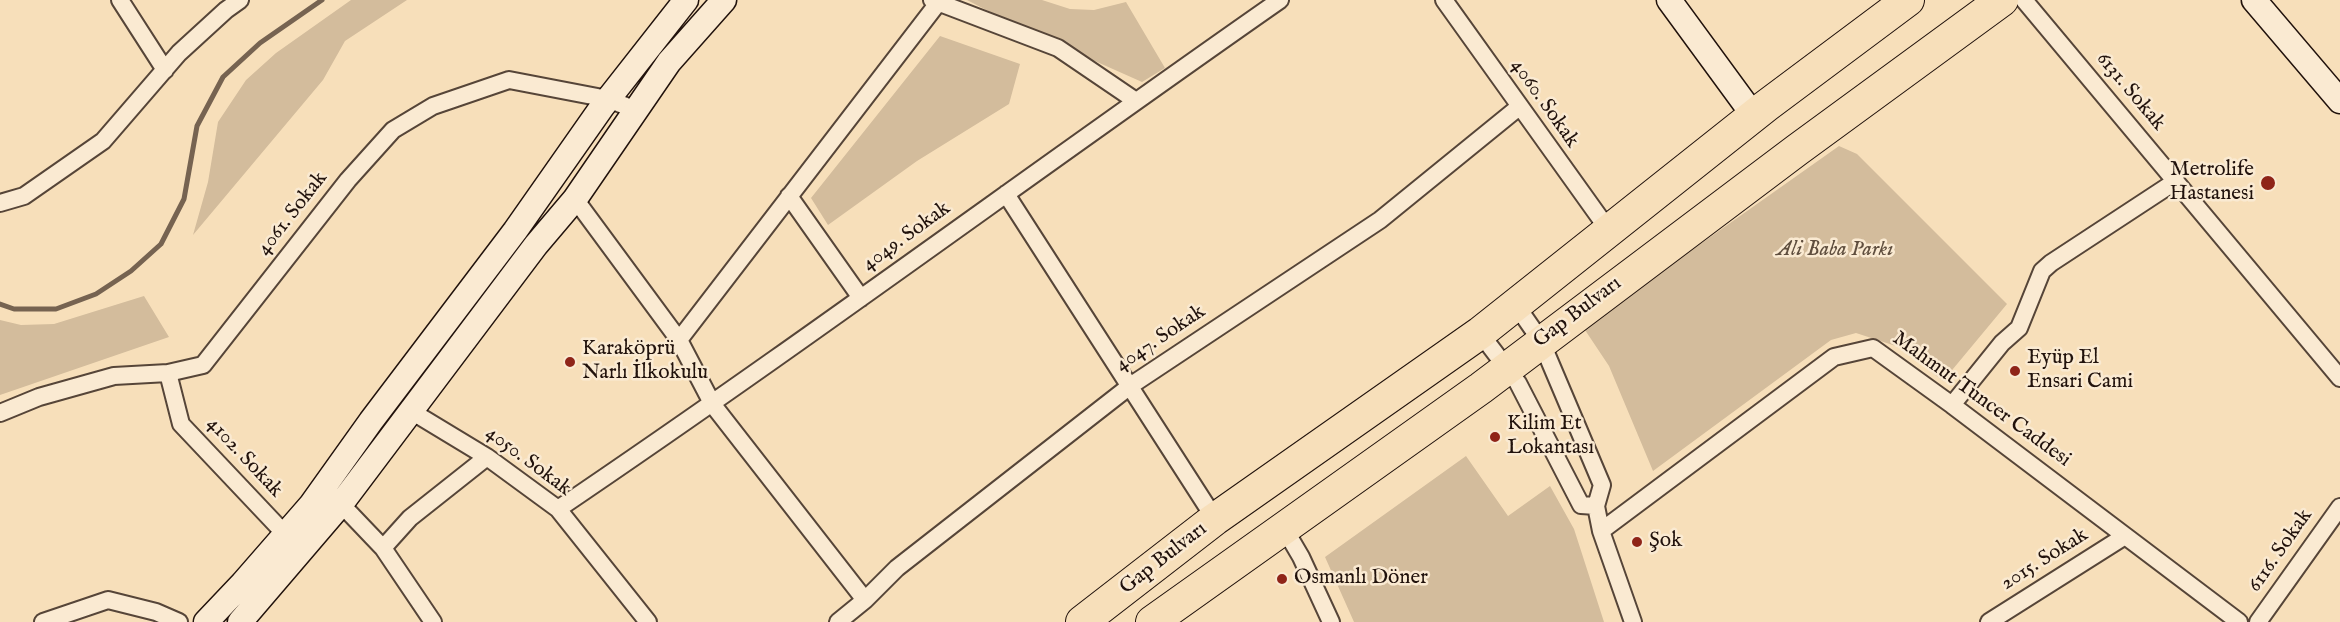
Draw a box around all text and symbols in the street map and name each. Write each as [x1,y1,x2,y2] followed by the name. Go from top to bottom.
[2090,48,2170,136] street label: 6131. Sokak
[1504,55,1584,153] street label: 4060. Sokak
[2169,158,2254,208] place label: Metrolife Hastanesi
[252,167,334,261] street label: 4061. Sokak
[2259,174,2277,192] marker: Metrolife Hastanesi
[858,197,956,277] street label: 4049. Sokak
[1777,238,1893,264] park label: Ali Baba Parkı
[1529,272,1627,354] street label: Gap Bulvarı
[1111,300,1211,378] street label: 4047. Sokak
[1887,327,2075,473] street label: Mahmut Tuncer Caddesi
[582,337,708,387] place label: Karaköprü Narlı İlkokulu
[2027,346,2133,396] place label: Eyüp El Ensari Cami
[563,355,577,369] marker: Karaköprü Narlı İlkokulu
[2008,364,2022,378] marker: Eyüp El Ensari Cami
[1507,412,1594,462] place label: Kilim Et Lokantası
[200,413,288,503] street label: 4102. Sokak
[480,422,576,502] street label: 4050. Sokak
[1488,430,1502,444] marker: Kilim Et Lokantası
[2243,505,2319,597] street label: 6116. Sokak
[1115,517,1213,601] street label: Gap Bulvarı
[1997,523,2093,597] street label: 2015. Sokak
[1649,529,1682,555] place label: Şok
[1630,535,1644,549] marker: Şok
[1294,566,1428,592] place label: Osmanlı Döner
[1275,572,1289,586] marker: Osmanlı Döner

